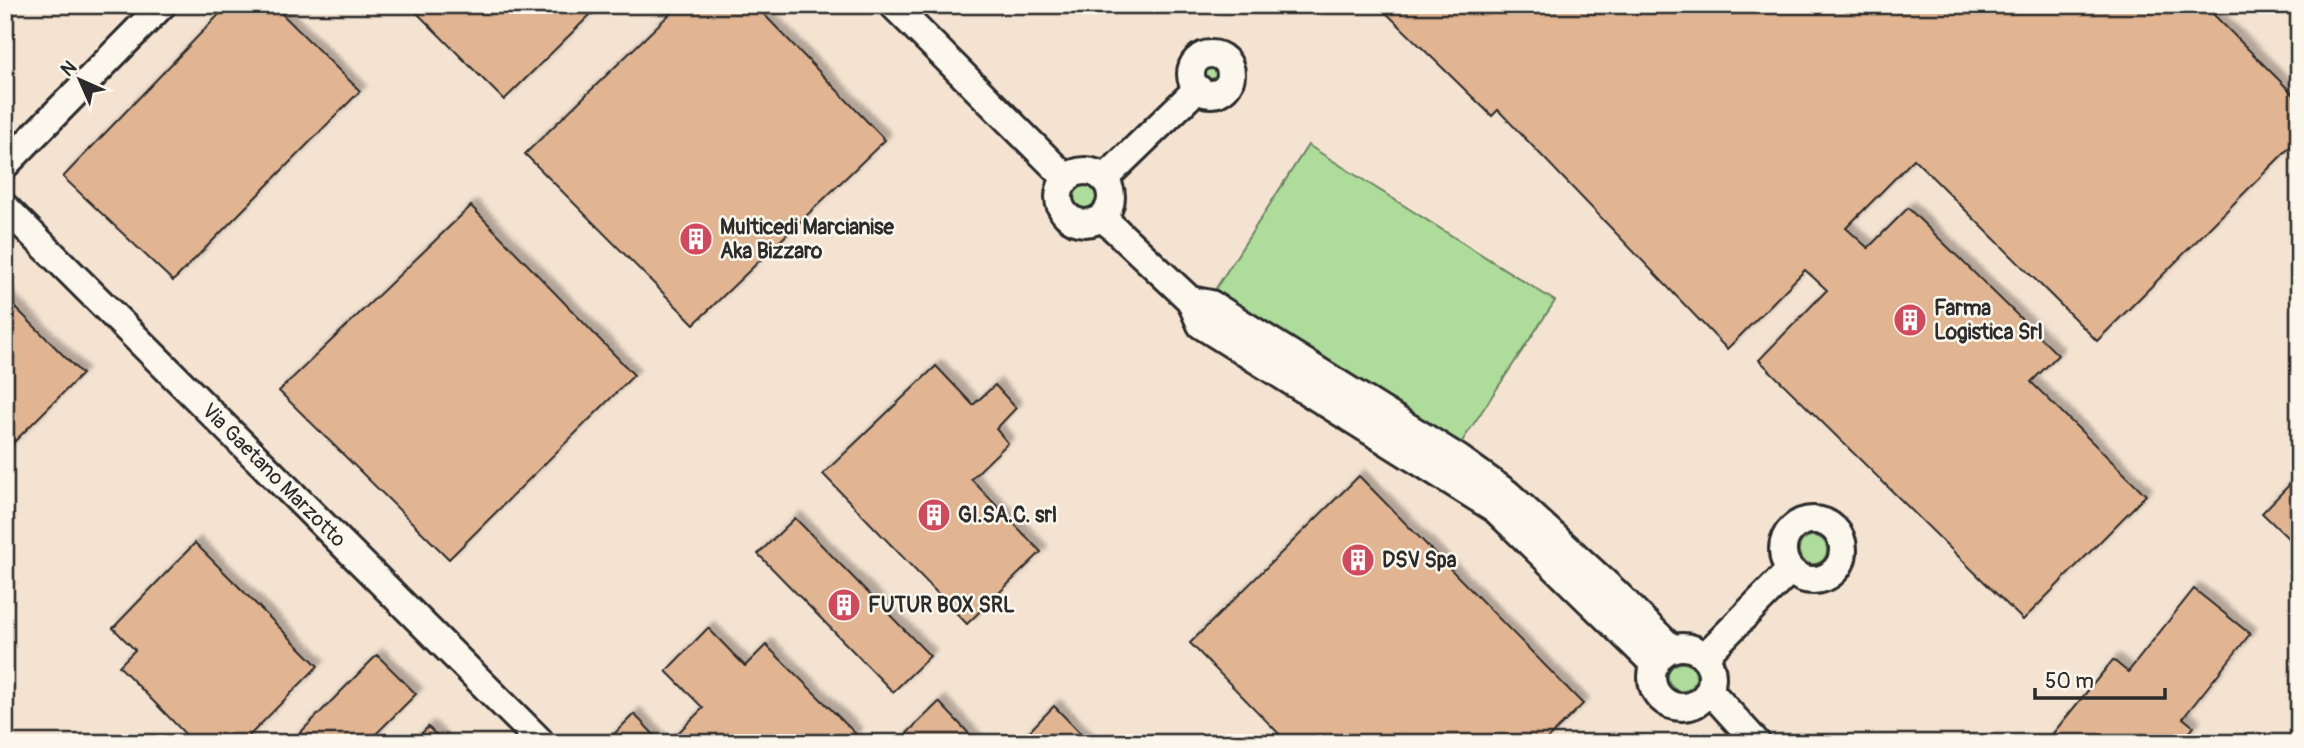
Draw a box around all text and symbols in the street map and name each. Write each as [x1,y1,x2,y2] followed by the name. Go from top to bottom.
[46,46,116,116] north arrow
[56,56,82,82] text: N
[720,214,894,265] place label: Multicedi Marcianise Aka Bizzaro
[677,220,715,258] building icon: Multicedi Marcianise Aka Bizzaro
[1934,295,2043,346] place label: Farma Logistica Srl
[1891,301,1929,339] building icon: Farma Logistica Srl
[196,397,352,553] street label: Via Gaetano Marzotto
[915,496,953,534] building icon: GI.SA.C. srl
[958,502,1057,529] place label: GI.SA.C. srl
[1339,541,1377,579] building icon: DSV Spa
[1382,547,1457,574] place label: DSV Spa
[825,586,863,624] building icon: FUTUR BOX SRL
[868,592,1015,619] place label: FUTUR BOX SRL
[2035,657,2164,701] scale bar
[2045,668,2094,695] text: 50 m

